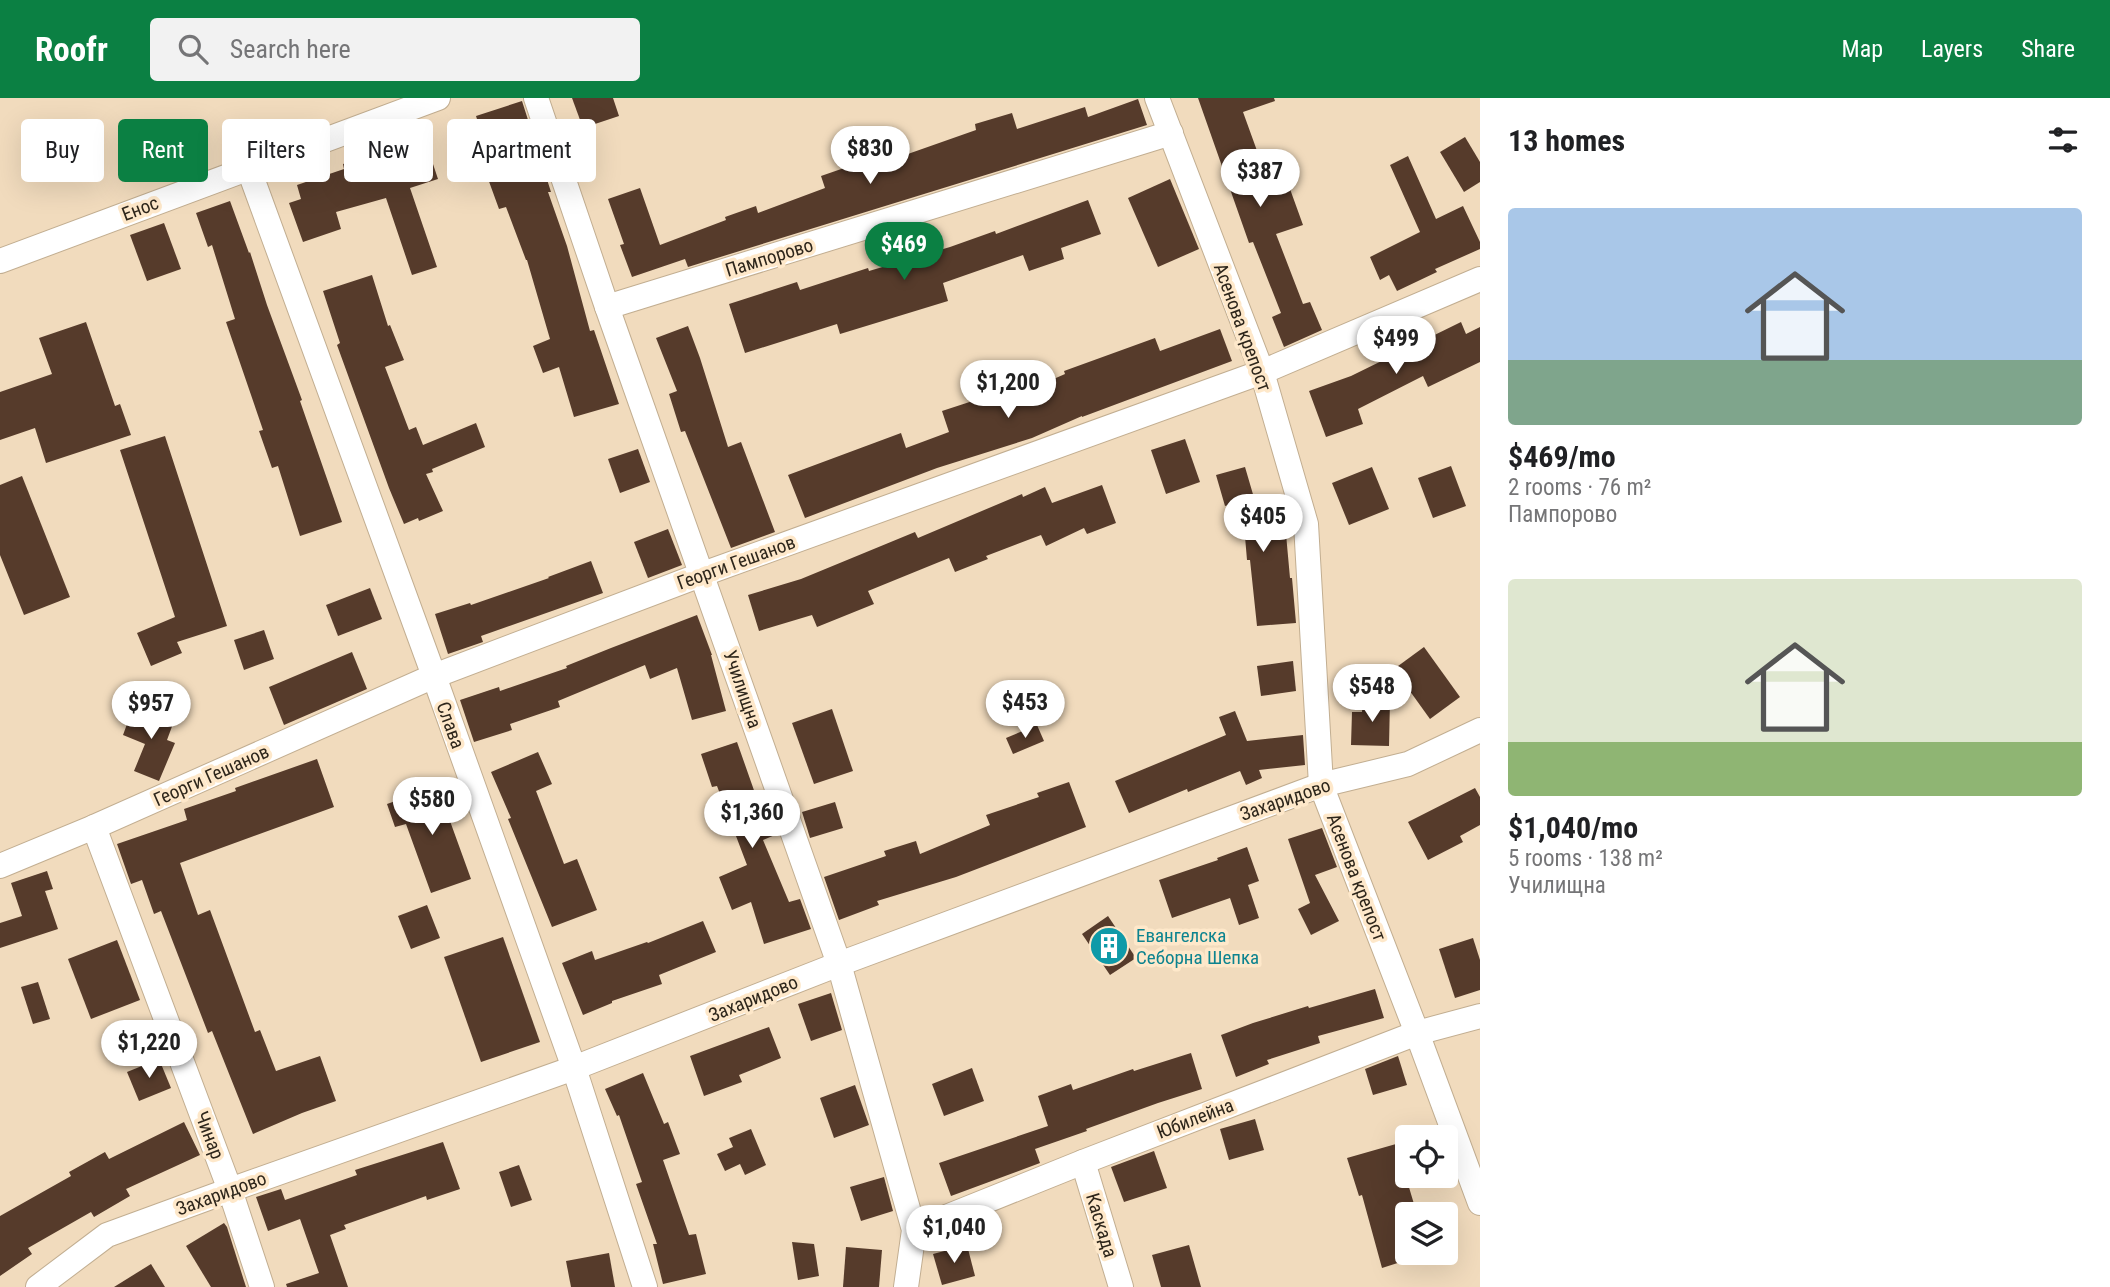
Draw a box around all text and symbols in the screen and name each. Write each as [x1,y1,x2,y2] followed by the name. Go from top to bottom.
[150,18,640,81] search box
[35,30,108,69] text: Roofr
[174,30,212,68] icon: search
[230,34,351,64] text: Search here
[1842,35,1883,63] text: Map
[1921,35,1983,63] text: Layers
[2021,35,2075,63] text: Share
[21,119,104,182] chip: Buy
[118,119,208,182] chip: Rent
[222,119,330,182] chip: Filters
[344,119,433,182] chip: New
[447,119,596,182] chip: Apartment
[2044,121,2082,159] icon: filters
[1508,123,1625,158] text: 13 homes
[829,126,911,186] pin: $830
[847,135,893,162] text: $830
[1219,150,1301,209] pin: $387
[1237,158,1283,185] text: $387
[119,191,162,226] street label: Енос
[863,222,945,282] pin: $469
[881,231,927,258] text: $469
[723,233,816,282] street label: Пампорово
[1732,253,1858,379] icon: home
[1209,260,1276,394] street label: Асенова крепост
[1355,316,1437,376] pin: $499
[1373,325,1419,352] text: $499
[951,360,1065,420] pin: $1,200
[976,369,1040,396] text: $1,200
[1508,439,1616,474] text: $469/mo
[1508,474,1651,501] text: 2 rooms · 76 m²
[1222,494,1304,554] pin: $405
[1508,501,1617,528] text: Пампорово
[1240,503,1286,530] text: $405
[674,530,798,595] street label: Георги Гешанов
[1732,624,1858,750] icon: home
[718,647,767,731] street label: Училищна
[1331,664,1413,724] pin: $548
[1349,673,1395,700] text: $548
[984,680,1066,740] pin: $453
[110,682,192,741] pin: $957
[1002,689,1048,716] text: $453
[128,690,174,717] text: $957
[431,699,470,752] street label: Слава
[150,740,273,811] street label: Георги Гешанов
[1237,773,1333,826] street label: Захаридово
[391,778,473,837] pin: $580
[409,786,455,813] text: $580
[695,790,809,850] pin: $1,360
[720,799,784,826] text: $1,360
[1322,810,1391,944] street label: Асенова крепост
[1508,810,1638,845] text: $1,040/mo
[1508,845,1663,872] text: 5 rooms · 138 m²
[1508,872,1606,899] text: Училищна
[1136,924,1259,969] place label: Евангелска Себорна Шепка
[1088,925,1130,967] building icon: Евангелска Себорна Шепка
[705,970,801,1027] street label: Захаридово
[92,1020,206,1080] pin: $1,220
[117,1029,181,1056] text: $1,220
[1154,1093,1237,1144] street label: Юбилейна
[190,1108,229,1162] street label: Чинар
[1395,1125,1458,1265] map controls
[1395,1125,1458,1188] button: locate
[173,1167,269,1220] street label: Захаридово
[1081,1190,1122,1260] street label: Каскада
[1395,1202,1458,1265] button: layers
[897,1206,1011,1265] pin: $1,040
[922,1214,986,1241] text: $1,040

